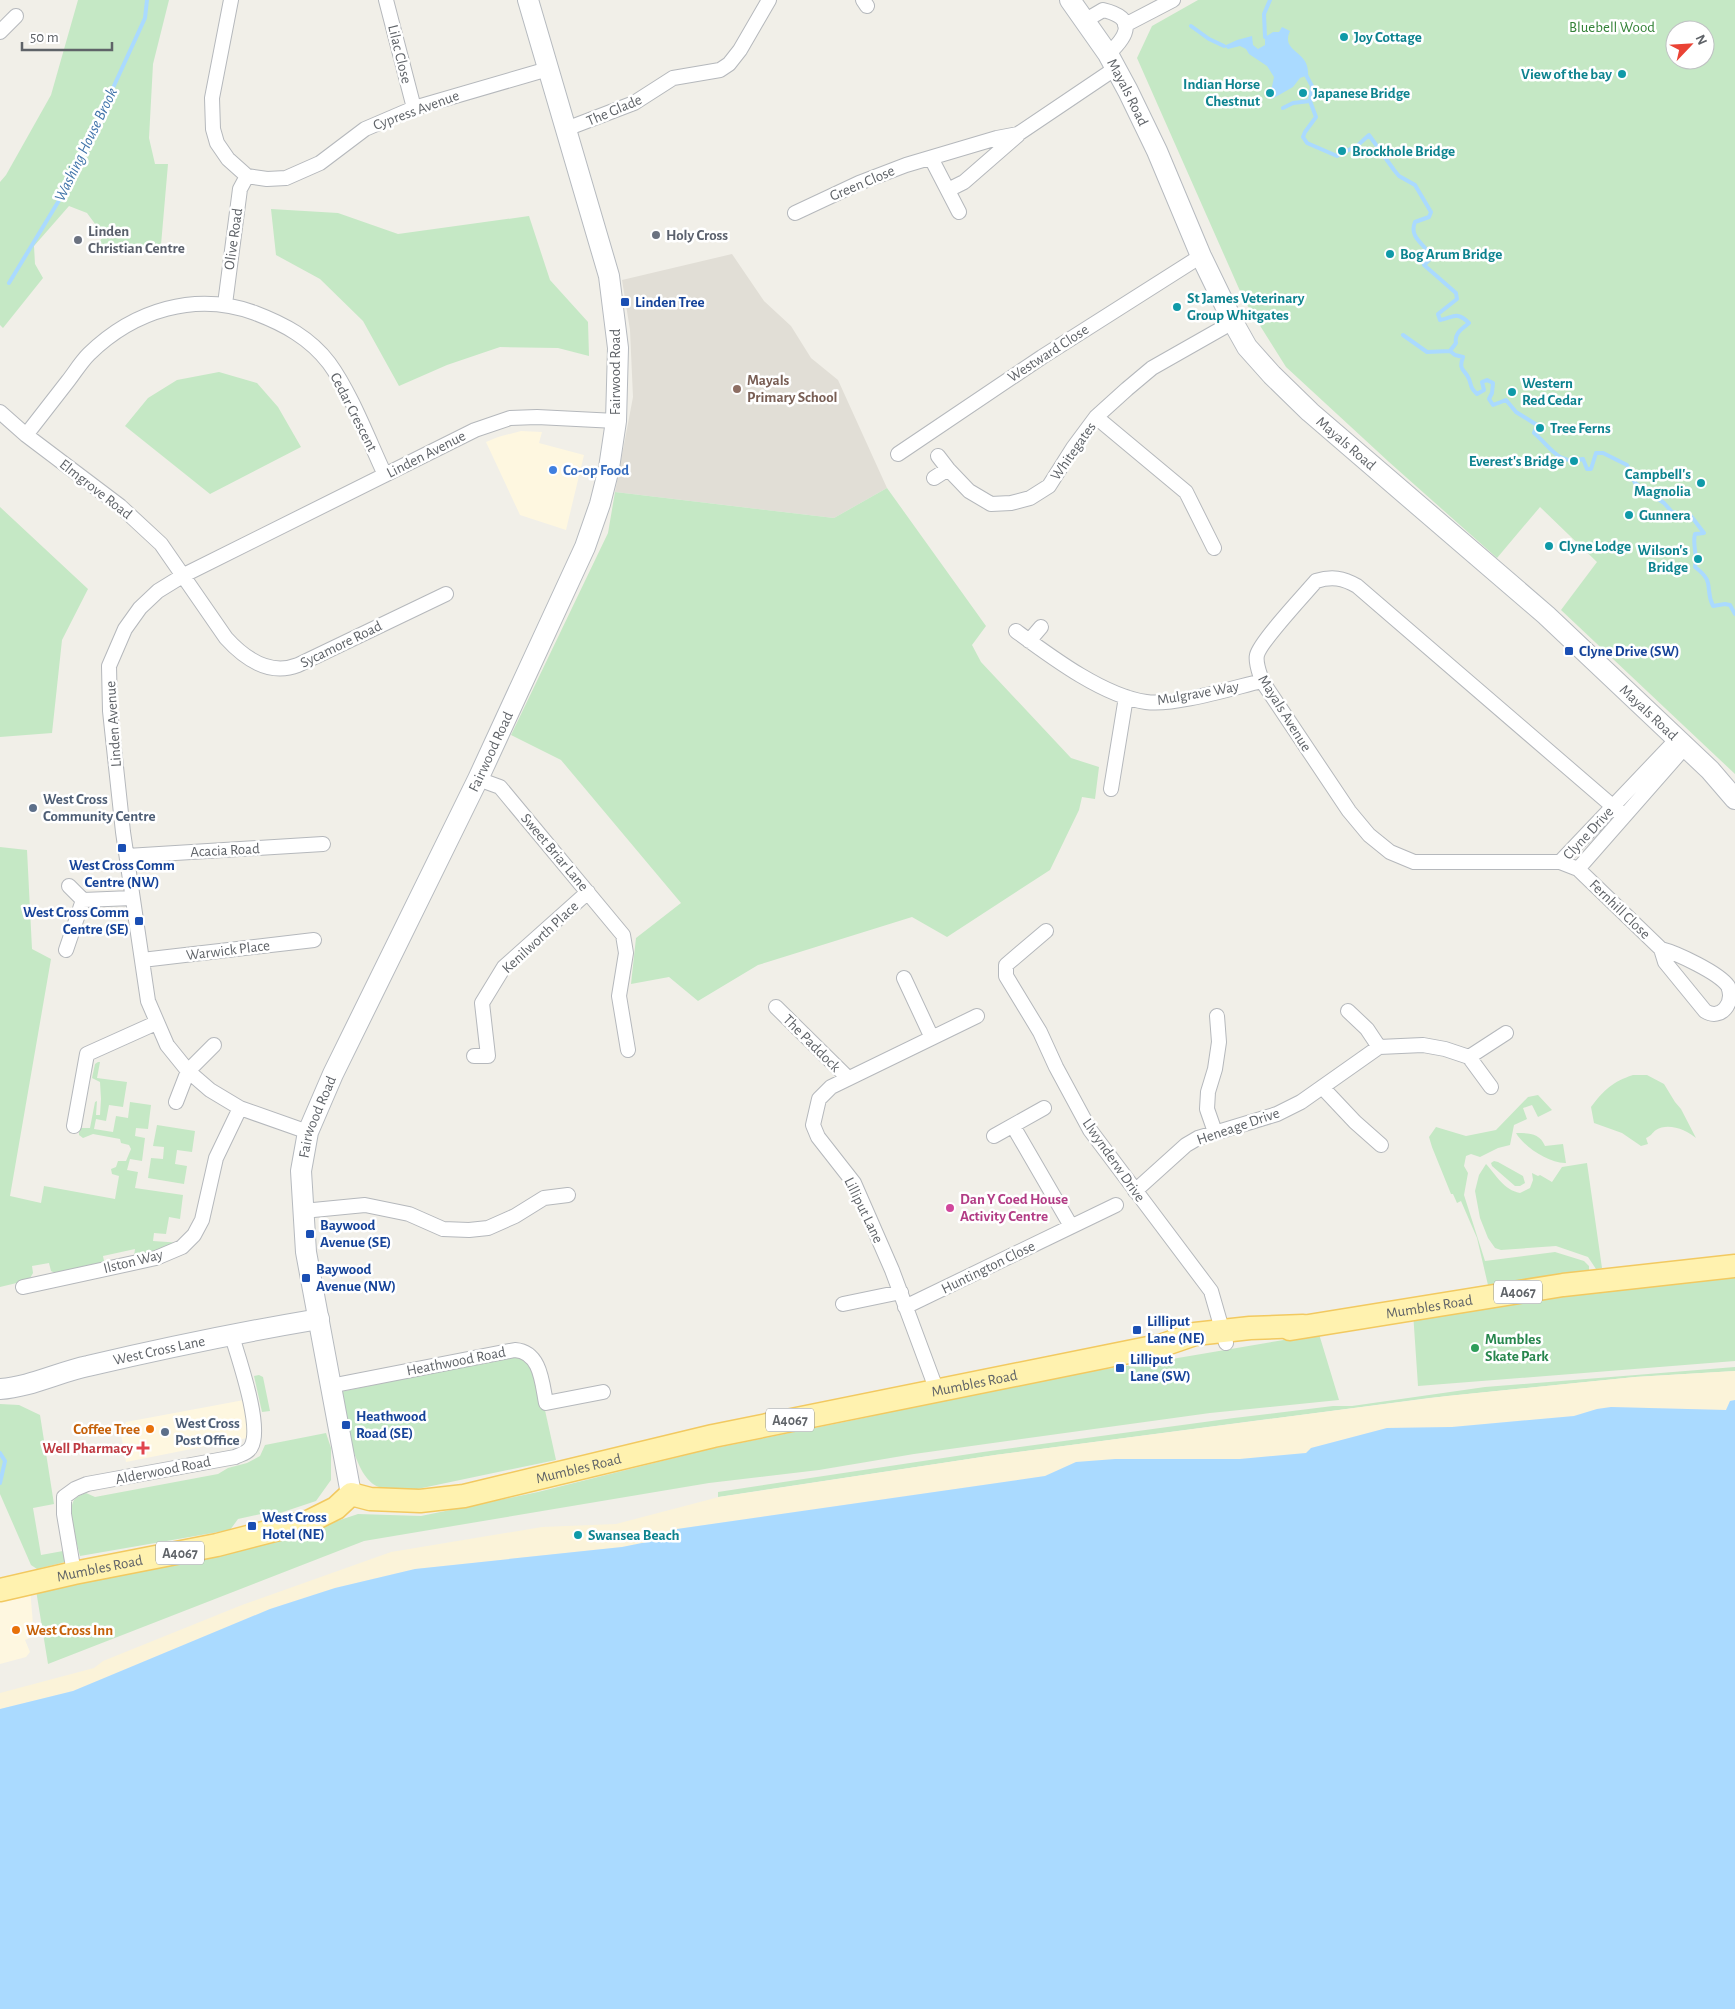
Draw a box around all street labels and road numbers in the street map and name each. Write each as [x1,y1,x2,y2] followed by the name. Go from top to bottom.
[385,23,414,85] street label: Lilac Close
[1104,56,1151,128] street label: Mayals Road
[371,88,461,133] street label: Cypress Avenue
[584,92,644,129] street label: The Glade
[828,163,897,204] street label: Green Close
[222,207,245,271] street label: Olive Road
[1005,322,1091,385] street label: Westward Close
[608,329,623,415] street label: Fairwood Road
[327,370,380,454] street label: Cedar Crescent
[1313,414,1379,473] street label: Mayals Road
[1048,419,1099,483] street label: Whitegates
[384,428,468,481] street label: Linden Avenue
[57,457,135,522] street label: Elmgrove Road
[298,618,385,671] street label: Sycamore Road
[1255,672,1314,754] street label: Mayals Avenue
[1156,679,1241,708] street label: Mulgrave Way
[103,680,124,768] street label: Linden Avenue
[1617,682,1680,743] street label: Mayals Road
[466,709,516,794] street label: Fairwood Road
[1560,804,1616,863] street label: Clyne Drive
[518,811,591,894] street label: Sweet Briar Lane
[190,841,260,860] street label: Acacia Road
[1586,877,1653,942] street label: Fernhill Close
[499,898,581,976] street label: Kenilworth Place
[185,938,271,963] street label: Warwick Place
[780,1012,843,1075] street label: The Paddock
[296,1074,339,1159] street label: Fairwood Road
[1195,1105,1282,1148] street label: Heneage Drive
[1079,1116,1148,1205] street label: Llwynderw Drive
[841,1175,886,1246] street label: Lilliput Lane
[939,1238,1037,1297] street label: Huntington Close
[102,1247,165,1276] street label: Ilston Way
[1494,1280,1542,1304] road number: A4067
[1385,1293,1474,1321] street label: Mumbles Road
[112,1333,207,1368] street label: West Cross Lane
[405,1344,507,1378] street label: Heathwood Road
[930,1368,1019,1400] street label: Mumbles Road
[766,1408,814,1432] road number: A4067
[534,1451,623,1486] street label: Mumbles Road
[114,1454,212,1487] street label: Alderwood Road
[156,1542,204,1565] road number: A4067
[55,1553,144,1585] street label: Mumbles Road

